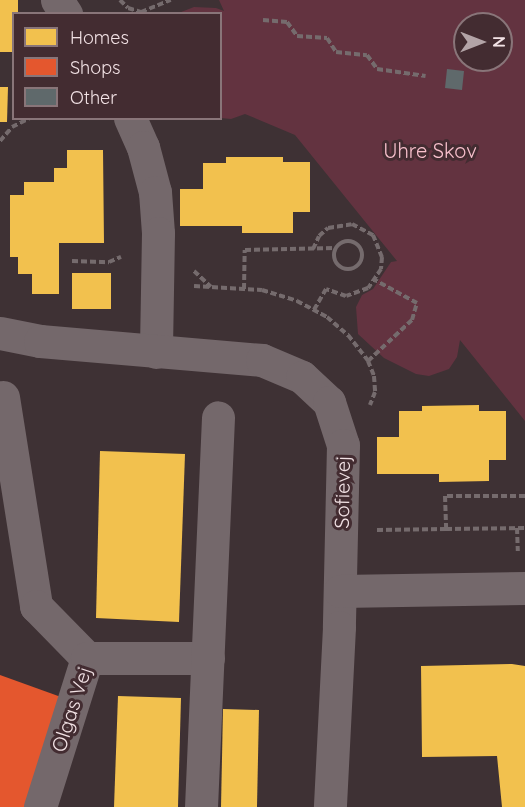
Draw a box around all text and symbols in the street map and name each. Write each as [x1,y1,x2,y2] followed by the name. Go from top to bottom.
[12,12,222,120] legend
[453,12,513,72] north arrow
[70,26,129,49] text: Homes
[489,36,509,48] text: N
[70,56,121,79] text: Shops
[70,86,117,109] text: Other
[383,138,477,162] park label: Uhre Skov
[329,455,355,529] street label: Sofievej
[46,663,96,755] street label: Olgas Vej

